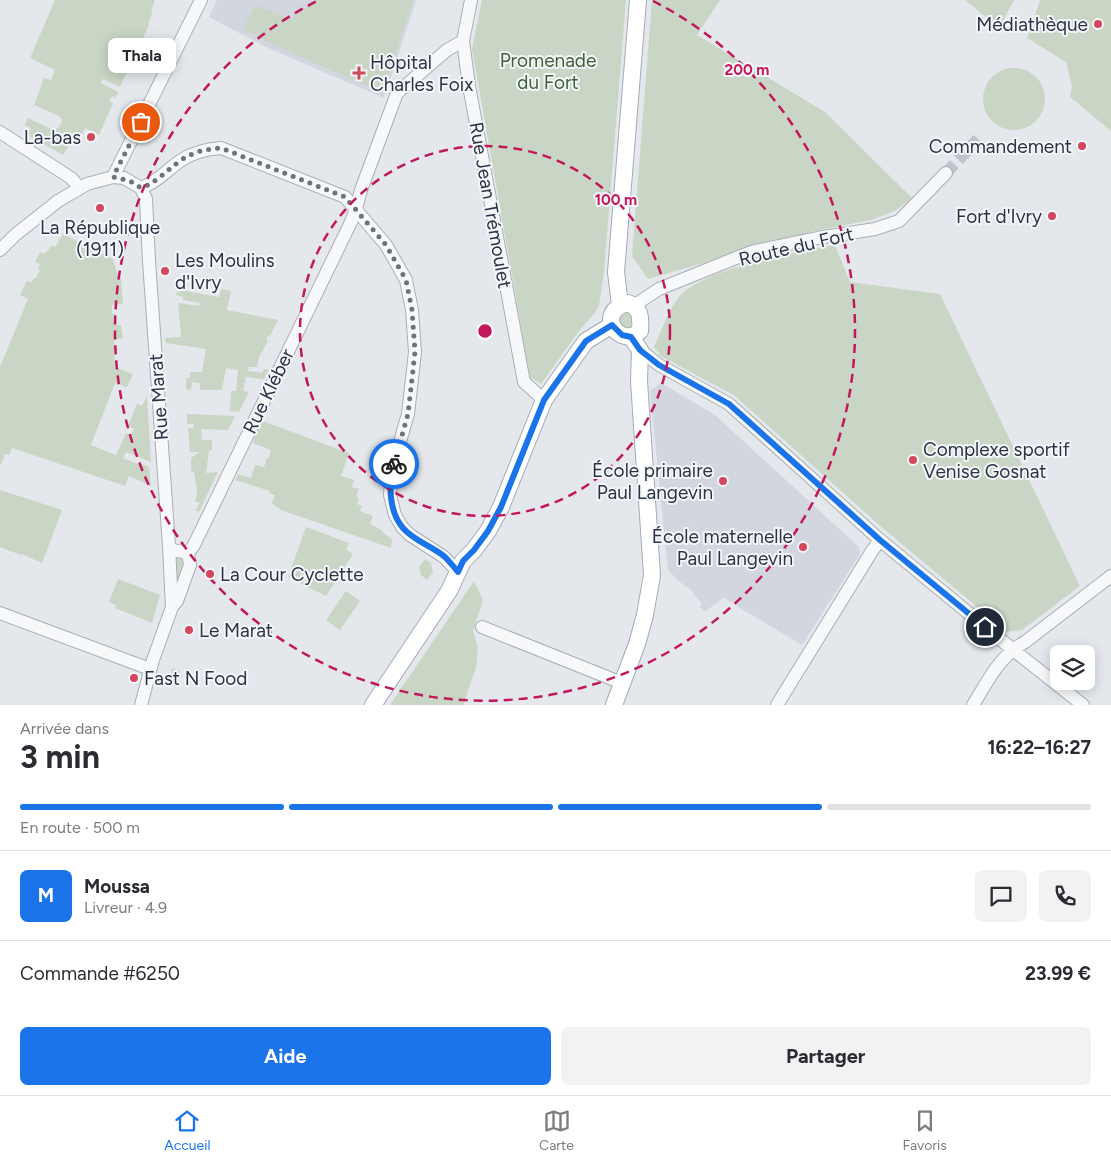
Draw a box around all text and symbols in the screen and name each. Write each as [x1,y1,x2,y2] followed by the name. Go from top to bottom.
[976,13,1088,36] place label: Médiathèque
[1092,18,1104,30] marker: Médiathèque
[107,37,175,72] callout: Thala
[122,46,162,65] text: Thala
[500,49,596,94] park label: Promenade du Fort
[370,51,473,96] place label: Hôpital Charles Foix
[725,61,769,79] text: 200 m
[352,66,366,80] marker: Hôpital Charles Foix
[120,101,162,143] pin
[127,108,155,136] icon: bag
[465,120,516,290] street label: Rue Jean Trémoulet
[24,126,81,149] place label: La-bas
[85,131,97,143] marker: La-bas
[929,135,1072,158] place label: Commandement
[1076,140,1088,152] marker: Commandement
[595,191,637,209] text: 100 m
[94,202,106,214] marker: La République (1911)
[956,205,1042,228] place label: Fort d'Ivry
[1046,210,1058,222] marker: Fort d'Ivry
[40,216,160,261] place label: La République (1911)
[737,222,856,271] street label: Route du Fort
[175,249,275,294] place label: Les Moulins d'Ivry
[159,265,171,277] marker: Les Moulins d'Ivry
[476,322,494,340] centre of rings
[238,344,299,437] street label: Rue Kléber
[144,353,173,441] street label: Rue Marat
[923,438,1070,483] place label: Complexe sportif Venise Gosnat
[369,439,419,489] courier
[380,450,408,478] icon: bike
[907,454,919,466] marker: Complexe sportif Venise Gosnat
[592,459,713,504] place label: École primaire Paul Langevin
[717,475,729,487] marker: École primaire Paul Langevin
[652,525,793,570] place label: École maternelle Paul Langevin
[797,541,809,553] marker: École maternelle Paul Langevin
[220,563,364,586] place label: La Cour Cyclette
[204,568,216,580] marker: La Cour Cyclette
[964,606,1006,648] pin
[971,613,999,641] icon: home
[199,619,273,642] place label: Le Marat
[183,624,195,636] marker: Le Marat
[1050,645,1095,690] map controls
[1050,645,1095,690] button: layers
[144,667,247,690] place label: Fast N Food
[128,672,140,684] marker: Fast N Food
[20,719,109,738] text: Arrivée dans
[987,736,1091,759] text: 16:22–16:27
[20,738,100,776] text: 3 min
[20,818,140,837] text: En route · 500 m
[975,870,1027,922] button: chat
[1039,870,1091,922] button: phone
[84,875,150,898] text: Moussa
[38,884,54,907] text: M
[84,898,167,917] text: Livreur · 4.9
[20,962,180,985] text: Commande #6250
[1025,962,1091,985] text: 23.99 €
[20,1027,551,1085] button: Aide
[561,1027,1091,1085] button: Partager
[164,1107,211,1154] tab: Accueil
[539,1107,574,1154] tab: Carte
[902,1107,947,1154] tab: Favoris

